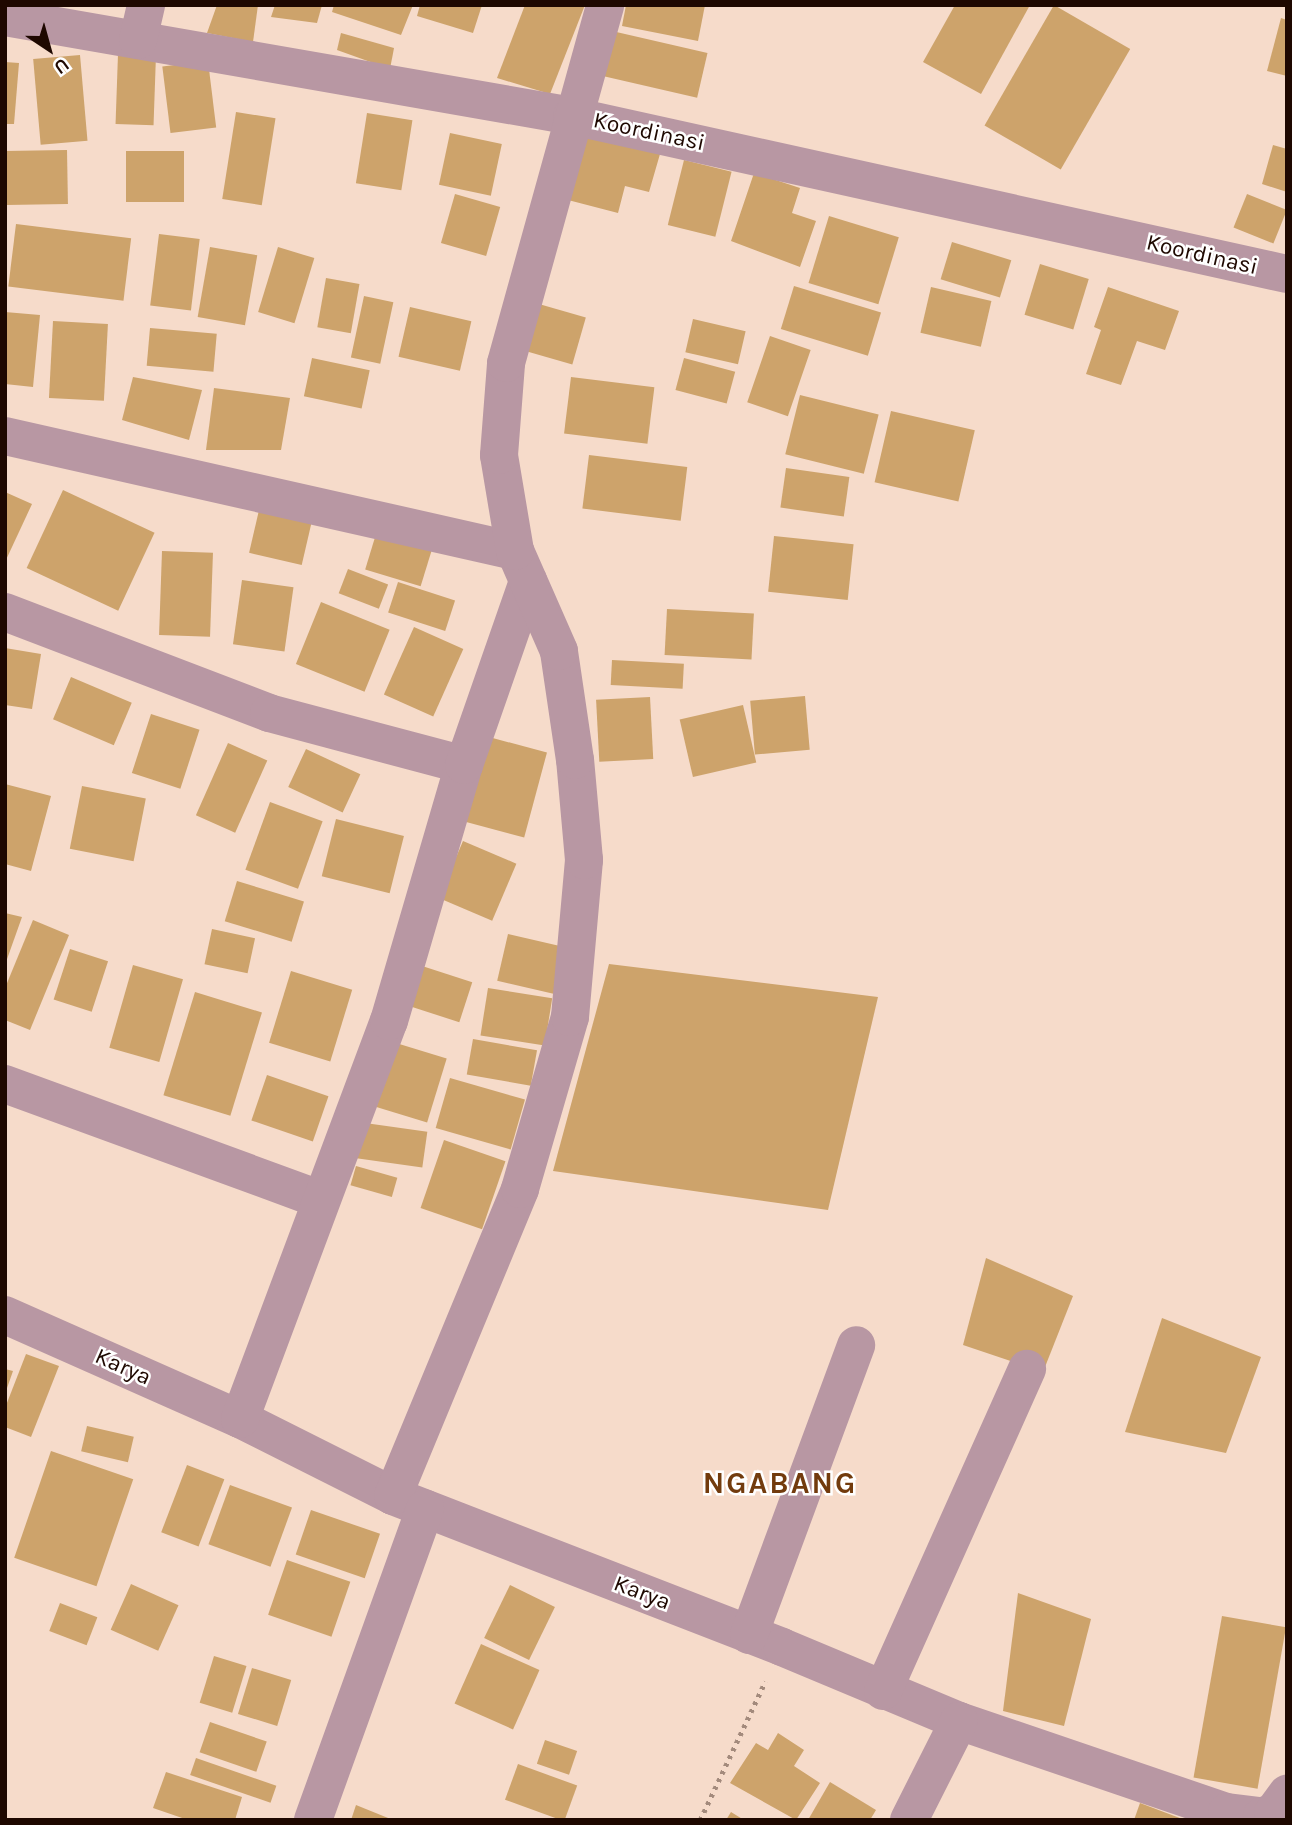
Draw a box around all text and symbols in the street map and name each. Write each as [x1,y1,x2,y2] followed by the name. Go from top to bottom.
[14,14,84,84] north arrow
[50,53,73,79] text: U
[591,107,707,157] street label: Koordinasi
[1144,229,1260,281] street label: Koordinasi
[91,1343,155,1391] street label: Karya
[704,1465,856,1501] district label: NGABANG
[610,1570,674,1616] street label: Karya

